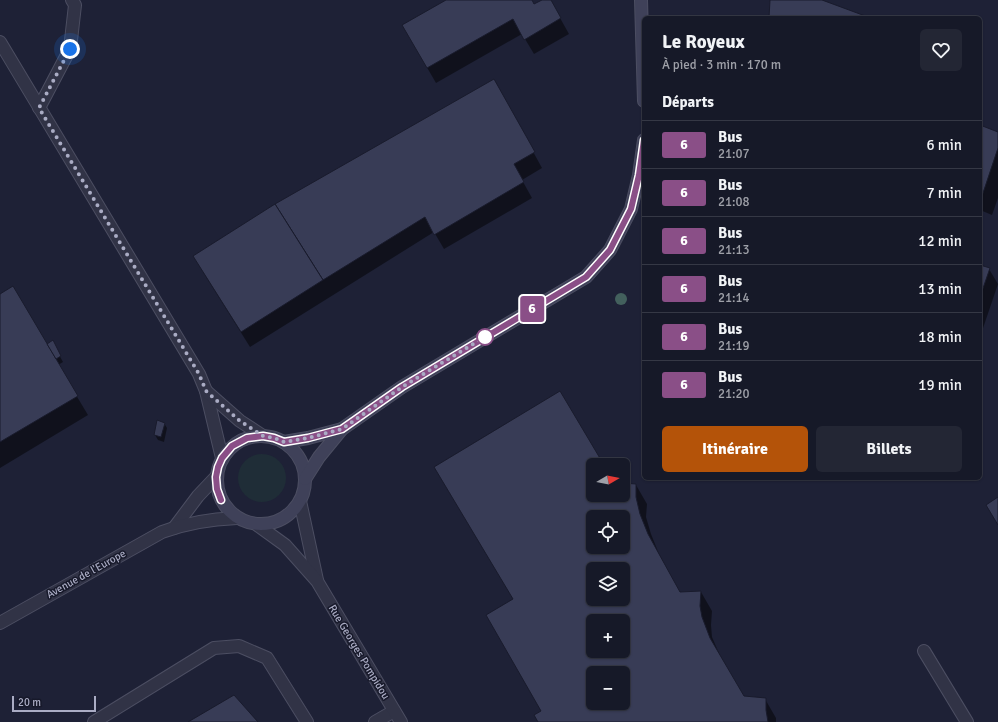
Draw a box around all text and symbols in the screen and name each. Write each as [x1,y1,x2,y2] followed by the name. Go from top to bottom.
[920,29,962,71] button: heart
[662,30,745,54] text: Le Royeux
[60,39,80,59] your location
[662,57,781,73] text: À pied · 3 min · 170 m
[662,93,714,111] text: Départs
[718,128,742,146] text: Bus
[680,136,688,153] text: 6
[926,136,962,154] text: 6 min
[718,146,750,162] text: 21:07
[718,176,742,194] text: Bus
[680,184,688,201] text: 6
[926,184,962,202] text: 7 min
[718,194,750,210] text: 21:08
[718,224,742,242] text: Bus
[680,232,688,249] text: 6
[918,232,962,250] text: 12 min
[718,242,750,258] text: 21:13
[718,272,742,290] text: Bus
[680,280,688,297] text: 6
[918,280,962,298] text: 13 min
[718,290,750,306] text: 21:14
[519,296,545,322] line badge: 6
[528,300,536,317] text: 6
[718,320,742,338] text: Bus
[476,328,494,346] unlabelled marker
[680,328,688,345] text: 6
[918,328,962,346] text: 18 min
[718,338,750,354] text: 21:19
[718,368,742,386] text: Bus
[680,376,688,393] text: 6
[918,376,962,394] text: 19 min
[718,386,750,402] text: 21:20
[662,426,808,472] button: Itinéraire
[816,426,962,472] button: Billets
[586,458,630,502] north arrow
[586,458,630,710] map controls
[586,510,630,554] button: locate
[44,547,128,601] street label: Avenue de l'Europe
[586,562,630,606] button: layers
[326,602,392,702] street label: Rue Georges Pompidou
[586,614,630,658] button: +
[586,666,630,710] button: −
[12,694,96,713] scale bar
[18,696,41,709] text: 20 m

